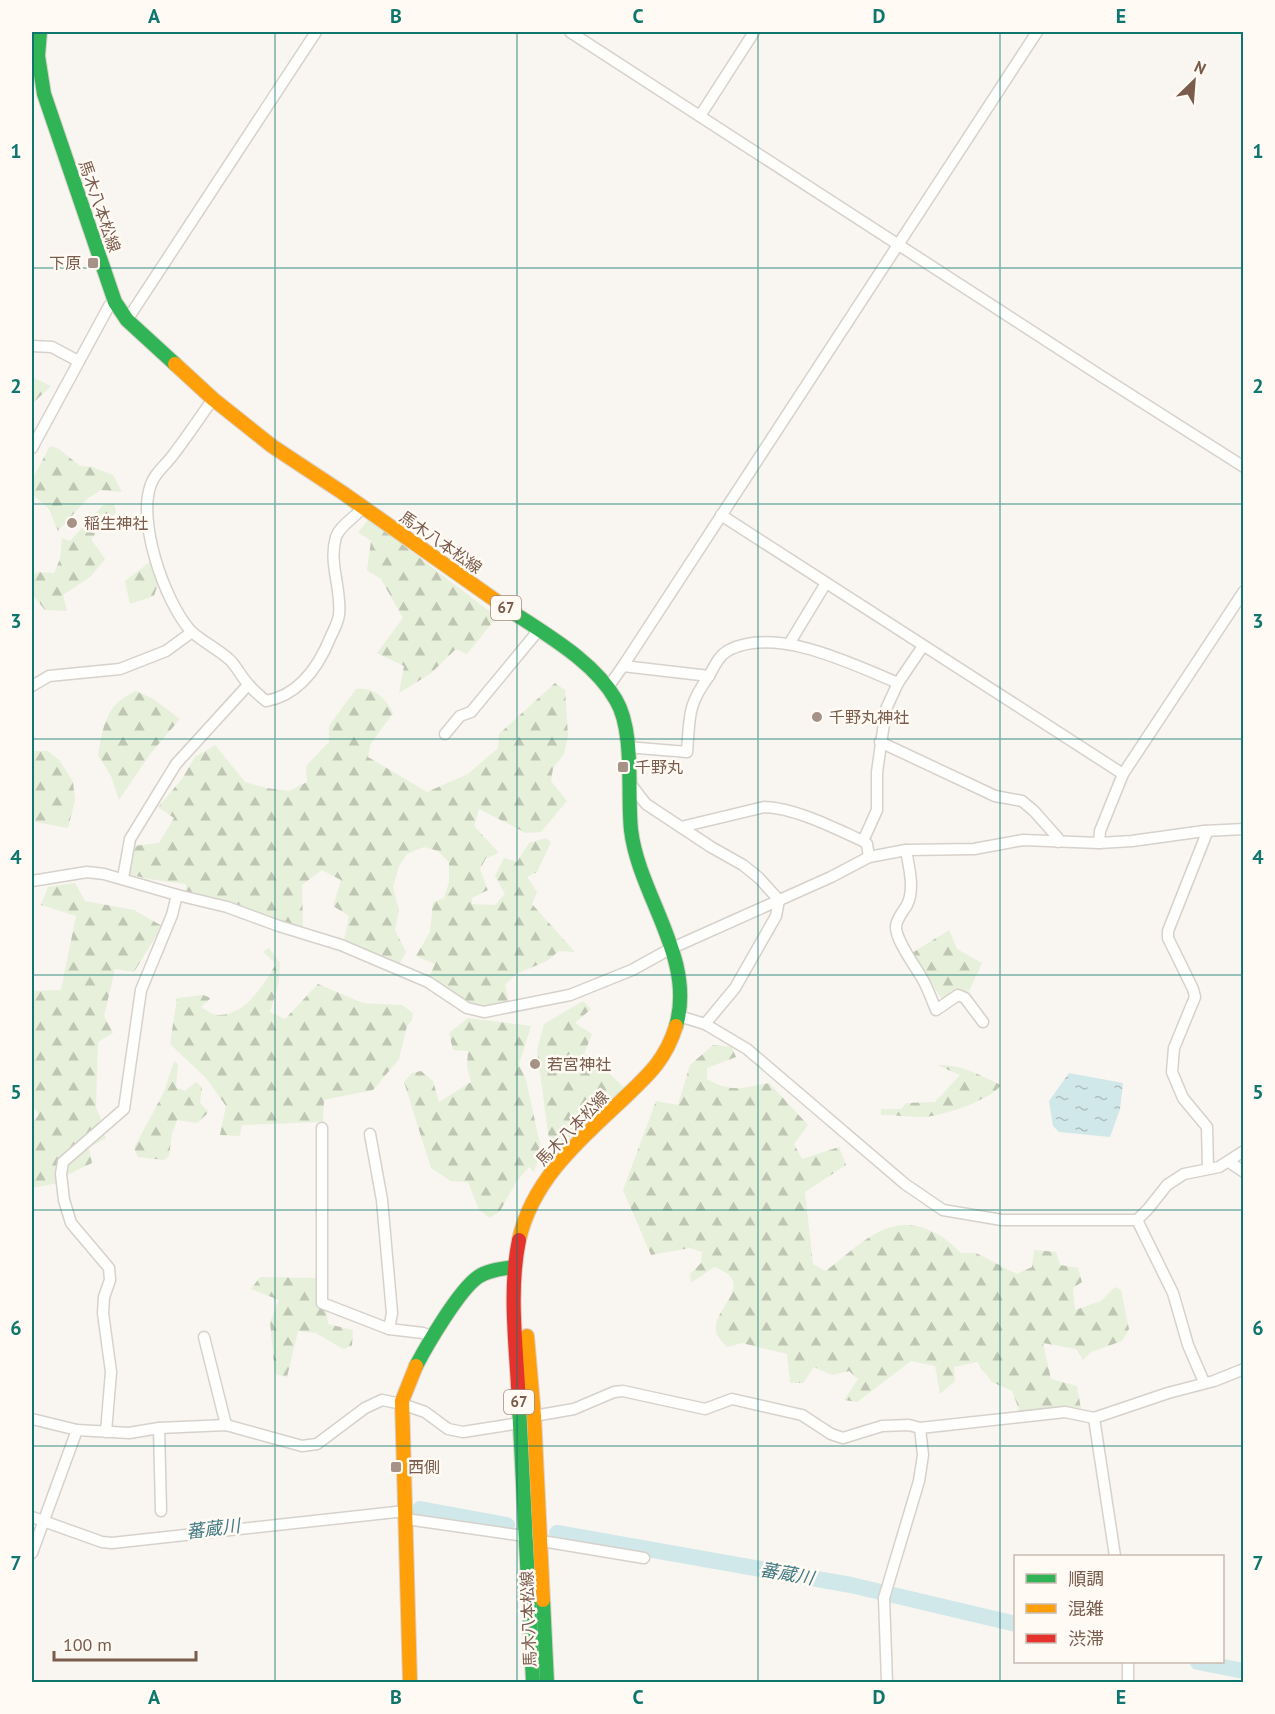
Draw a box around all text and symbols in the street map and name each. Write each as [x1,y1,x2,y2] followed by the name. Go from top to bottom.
[148,3,161,29] text: A
[390,3,402,29] text: B
[632,3,644,29] text: C
[873,3,886,29] text: D
[1116,3,1126,29] text: E
[1164,51,1224,111] north arrow
[1191,56,1209,79] text: N
[10,138,22,164] text: 1
[1252,138,1264,164] text: 1
[75,157,125,255] street label: 馬木八本松線
[49,253,81,273] place label: 下原
[86,256,100,270] marker: 下原
[10,373,22,399] text: 2
[1252,373,1264,399] text: 2
[396,506,486,578] street label: 馬木八本松線
[84,513,148,533] place label: 稲生神社
[65,516,79,530] marker: 稲生神社
[491,596,521,620] road number: 67
[10,608,22,634] text: 3
[1252,608,1264,634] text: 3
[829,707,909,727] place label: 千野丸神社
[810,710,824,724] marker: 千野丸神社
[635,757,683,777] place label: 千野丸
[616,760,630,774] marker: 千野丸
[10,844,22,870] text: 4
[1252,844,1264,870] text: 4
[547,1054,611,1074] place label: 若宮神社
[528,1057,542,1071] marker: 若宮神社
[10,1079,22,1105] text: 5
[1252,1079,1264,1105] text: 5
[531,1087,613,1169] street label: 馬木八本松線
[10,1315,22,1341] text: 6
[1252,1315,1264,1341] text: 6
[504,1390,534,1414] road number: 67
[408,1457,440,1477] place label: 西側
[389,1460,403,1474] marker: 西側
[185,1514,243,1543] water label: 蕃蔵川
[10,1550,22,1576] text: 7
[1252,1550,1264,1576] text: 7
[1014,1555,1224,1663] legend
[759,1557,818,1590] water label: 蕃蔵川
[1068,1567,1104,1590] text: 順調
[516,1571,540,1667] street label: 馬木八本松線
[1068,1597,1104,1620] text: 混雑
[54,1624,196,1662] scale bar
[1068,1627,1104,1650] text: 渋滞
[63,1633,112,1656] text: 100 m
[148,1684,161,1710] text: A
[390,1684,402,1710] text: B
[632,1684,644,1710] text: C
[873,1684,886,1710] text: D
[1116,1684,1126,1710] text: E

